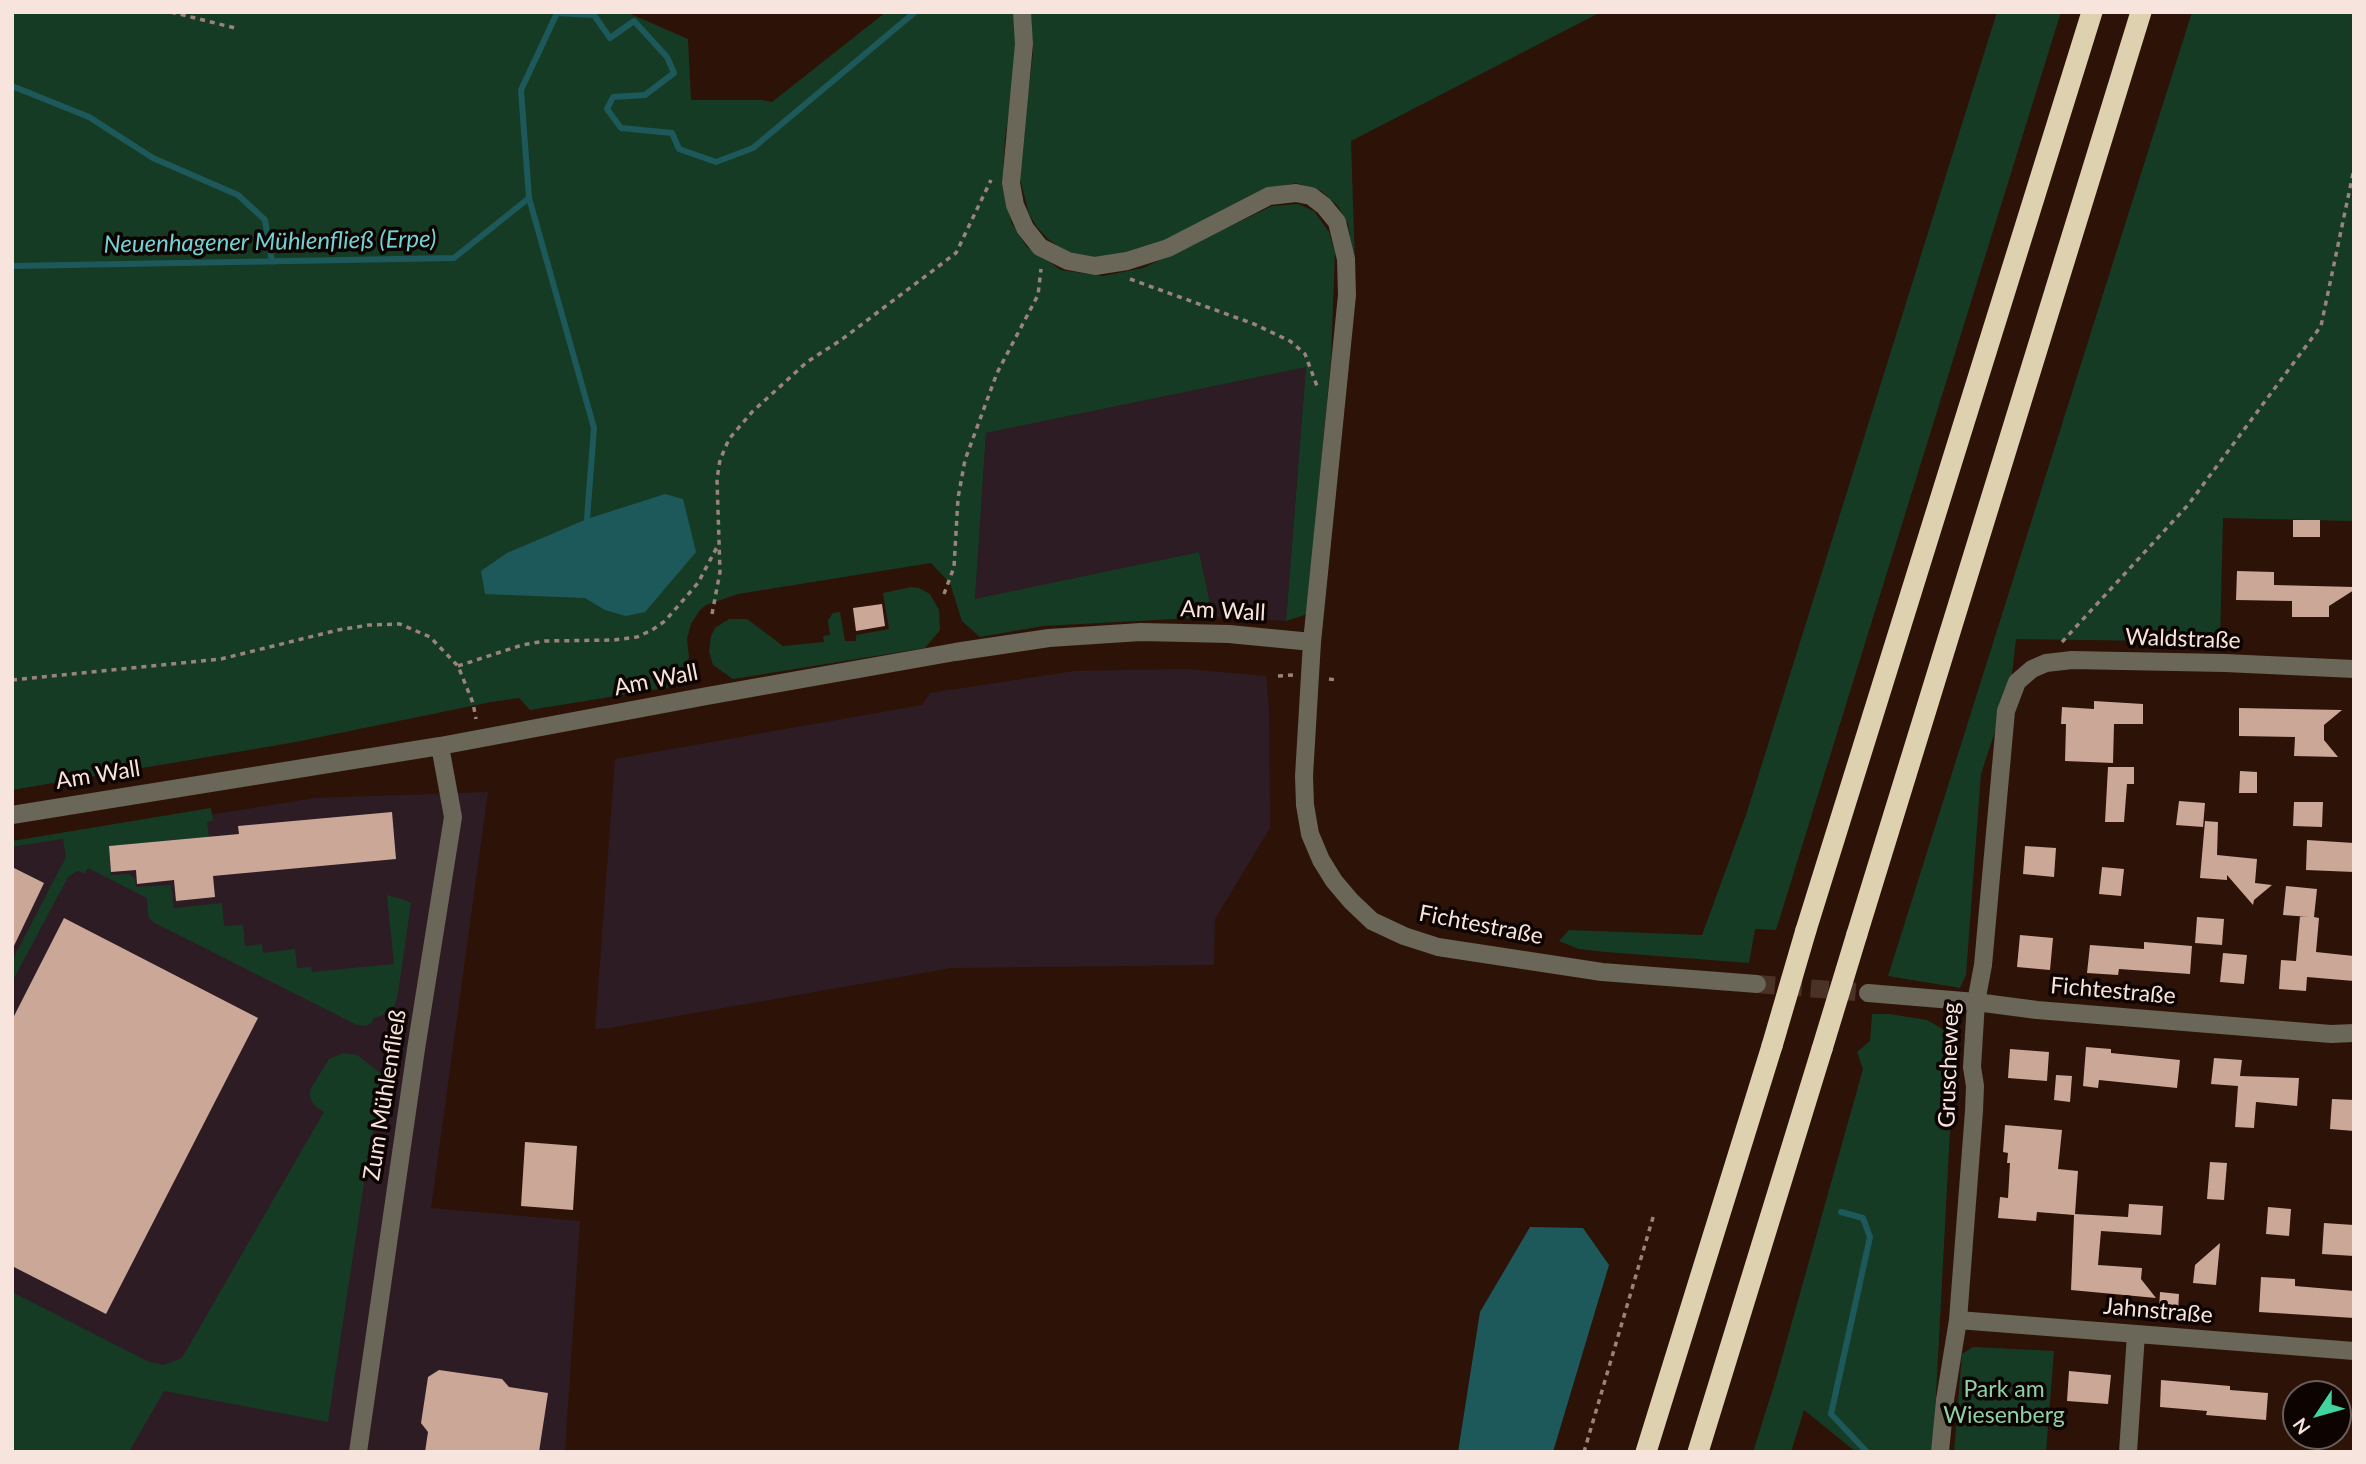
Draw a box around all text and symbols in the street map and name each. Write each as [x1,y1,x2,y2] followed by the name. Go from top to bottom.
[103,225,437,259] water label: Neuenhagener Mühlenfließ (Erpe)
[1180,595,1266,627] street label: Am Wall
[2125,623,2241,655] street label: Waldstraße
[612,658,700,702] street label: Am Wall
[54,755,142,795] street label: Am Wall
[1417,899,1545,951] street label: Fichtestraße
[2049,972,2177,1010] street label: Fichtestraße
[1933,1002,1965,1128] street label: Gruscheweg
[358,1008,412,1182] street label: Zum Mühlenfließ
[2102,1292,2214,1330] street label: Jahnstraße
[1943,1376,2065,1430] park label: Park am Wiesenberg
[2282,1380,2352,1450] north arrow
[2288,1414,2315,1439] text: N

